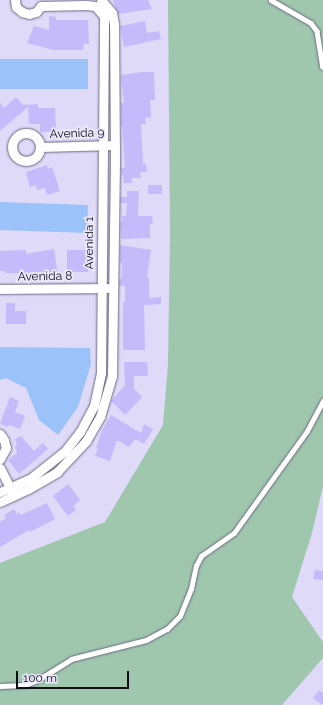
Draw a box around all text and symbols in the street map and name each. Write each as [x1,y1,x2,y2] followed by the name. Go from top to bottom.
[49,126,105,142] street label: Avenida 9
[83,217,97,269] street label: Avenida 1
[18,269,72,285] street label: Avenida 8
[18,663,131,689] scale bar
[23,671,57,685] text: 100 m

